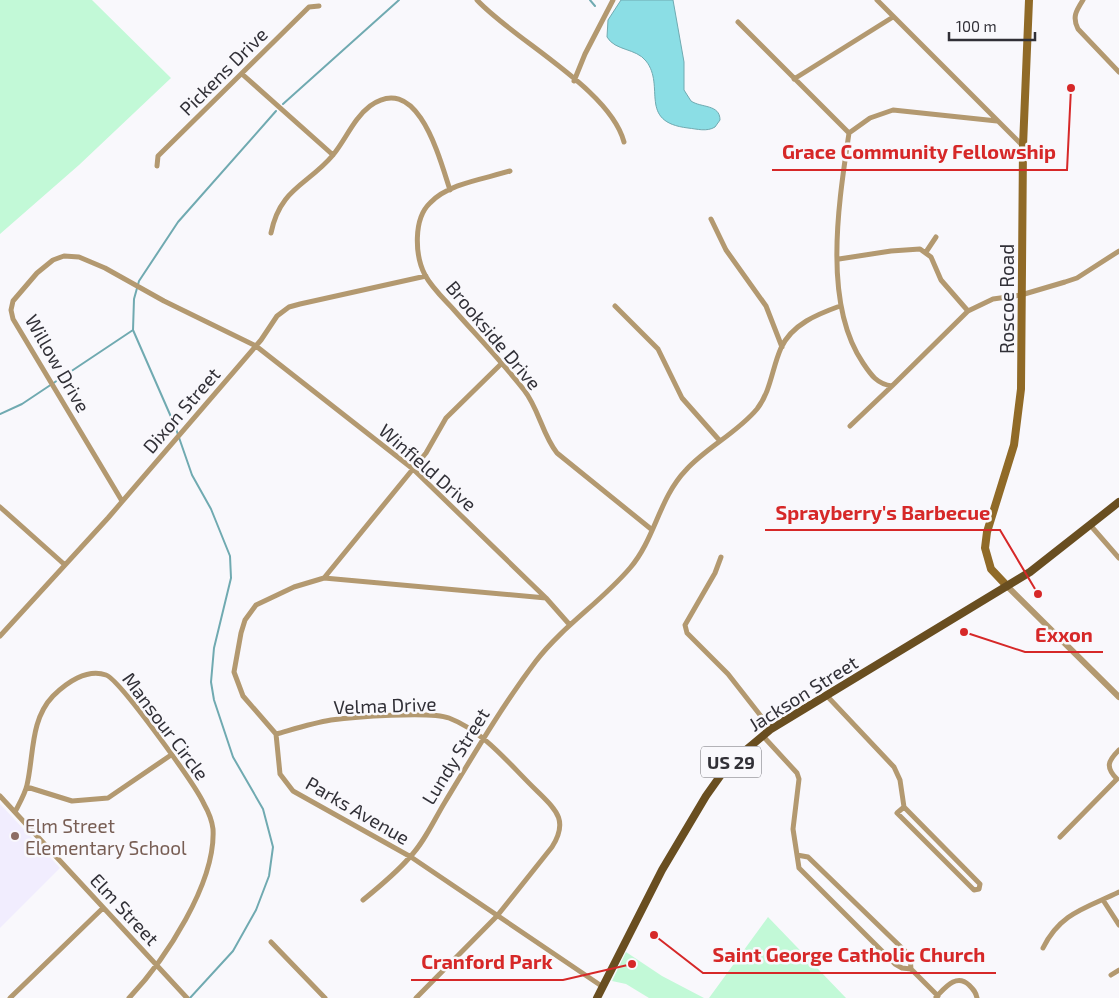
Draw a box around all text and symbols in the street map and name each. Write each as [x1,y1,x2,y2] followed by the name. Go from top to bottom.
[949,10,1035,42] scale bar
[956,17,997,35] text: 100 m
[174,22,272,120] street label: Pickens Drive
[772,135,1067,170] callout: Grace Community Fellowship
[782,139,1056,164] text: Grace Community Fellowship
[995,244,1018,354] street label: Roscoe Road
[442,276,546,394] street label: Brookside Drive
[21,310,95,416] street label: Willow Drive
[138,362,224,458] street label: Dixon Street
[375,419,481,515] street label: Winfield Drive
[765,495,1000,530] callout: Sprayberry's Barbecue
[776,500,990,525] text: Sprayberry's Barbecue
[1025,617,1103,652] callout: Exxon
[1035,622,1093,646] text: Exxon
[744,650,862,736] street label: Jackson Street
[118,668,214,784] street label: Mansour Circle
[333,692,437,718] street label: Velma Drive
[416,704,494,808] street label: Lundy Street
[701,746,761,778] road number: US 29
[302,771,414,849] street label: Parks Avenue
[25,814,187,859] place label: Elm Street Elementary School
[9,830,21,842] marker: Elm Street Elementary School
[86,868,164,950] street label: Elm Street
[703,938,996,973] callout: Saint George Catholic Church
[713,942,985,966] text: Saint George Catholic Church
[411,945,563,980] callout: Cranford Park
[421,949,554,973] text: Cranford Park

